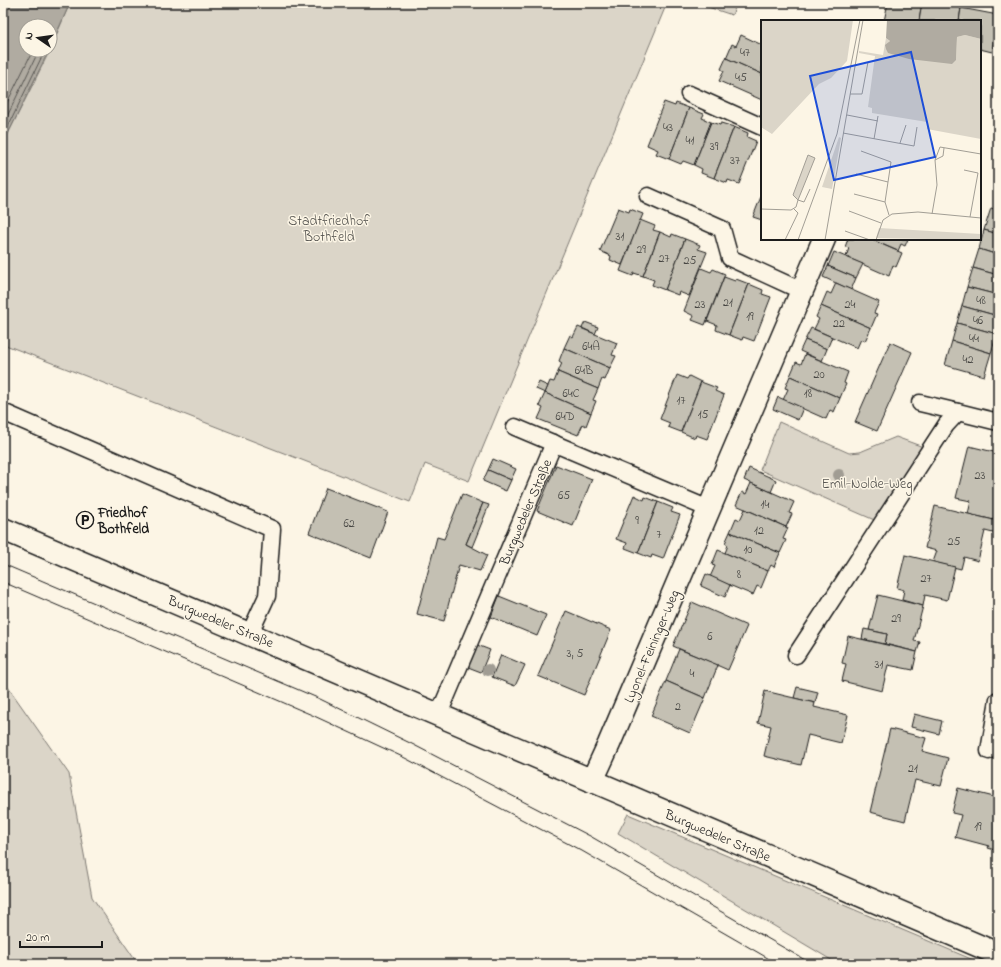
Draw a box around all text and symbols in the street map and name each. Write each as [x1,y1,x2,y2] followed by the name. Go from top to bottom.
[18,18,58,58] north arrow
[761,20,981,240] inset map
[21,31,38,41] text: N
[740,44,750,62] house number: 47
[735,69,747,87] house number: 45
[663,119,673,137] house number: 43
[686,132,695,150] house number: 41
[710,138,719,156] house number: 39
[730,152,740,170] house number: 37
[288,211,370,248] park label: Stadtfriedhof Bothfeld
[616,228,625,246] house number: 31
[636,241,646,259] house number: 29
[659,250,670,268] house number: 27
[684,252,697,270] house number: 25
[976,292,986,310] house number: 48
[723,294,733,312] house number: 21
[695,296,706,314] house number: 23
[845,296,856,314] house number: 24
[746,308,754,326] house number: 19
[973,312,984,330] house number: 46
[833,315,845,333] house number: 22
[969,330,979,348] house number: 44
[582,338,600,356] house number: 64A
[963,351,973,369] house number: 42
[575,362,593,380] house number: 64B
[813,366,825,384] house number: 20
[563,385,580,403] house number: 64C
[804,385,813,403] house number: 18
[677,392,685,410] house number: 17
[698,406,708,424] house number: 15
[555,408,575,426] house number: 64D
[494,456,559,570] street label: Burgwedeler Straße
[975,467,986,485] house number: 23
[822,474,912,496] park label: Emil-Nolde-Weg
[558,487,570,505] house number: 65
[761,496,769,514] house number: 14
[97,503,149,540] place label: Friedhof Bothfeld
[75,510,95,530] parking icon: Friedhof Bothfeld
[635,512,639,530] house number: 9
[343,515,355,533] house number: 62
[754,522,764,540] house number: 12
[657,526,662,544] house number: 7
[948,533,961,551] house number: 25
[743,541,753,559] house number: 10
[737,566,742,584] house number: 8
[921,570,932,588] house number: 27
[619,587,687,707] street label: Lyonel-Feininger-Weg
[163,590,277,655] street label: Burgwedeler Straße
[891,610,901,628] house number: 29
[707,628,713,646] house number: 6
[567,645,584,663] house number: 3, 5
[875,656,884,674] house number: 31
[690,665,695,683] house number: 4
[675,698,681,716] house number: 2
[908,760,918,778] house number: 21
[660,804,774,869] street label: Burgwedeler Straße
[974,818,982,836] house number: 19
[20,923,102,949] scale bar
[26,929,49,947] text: 20 m

